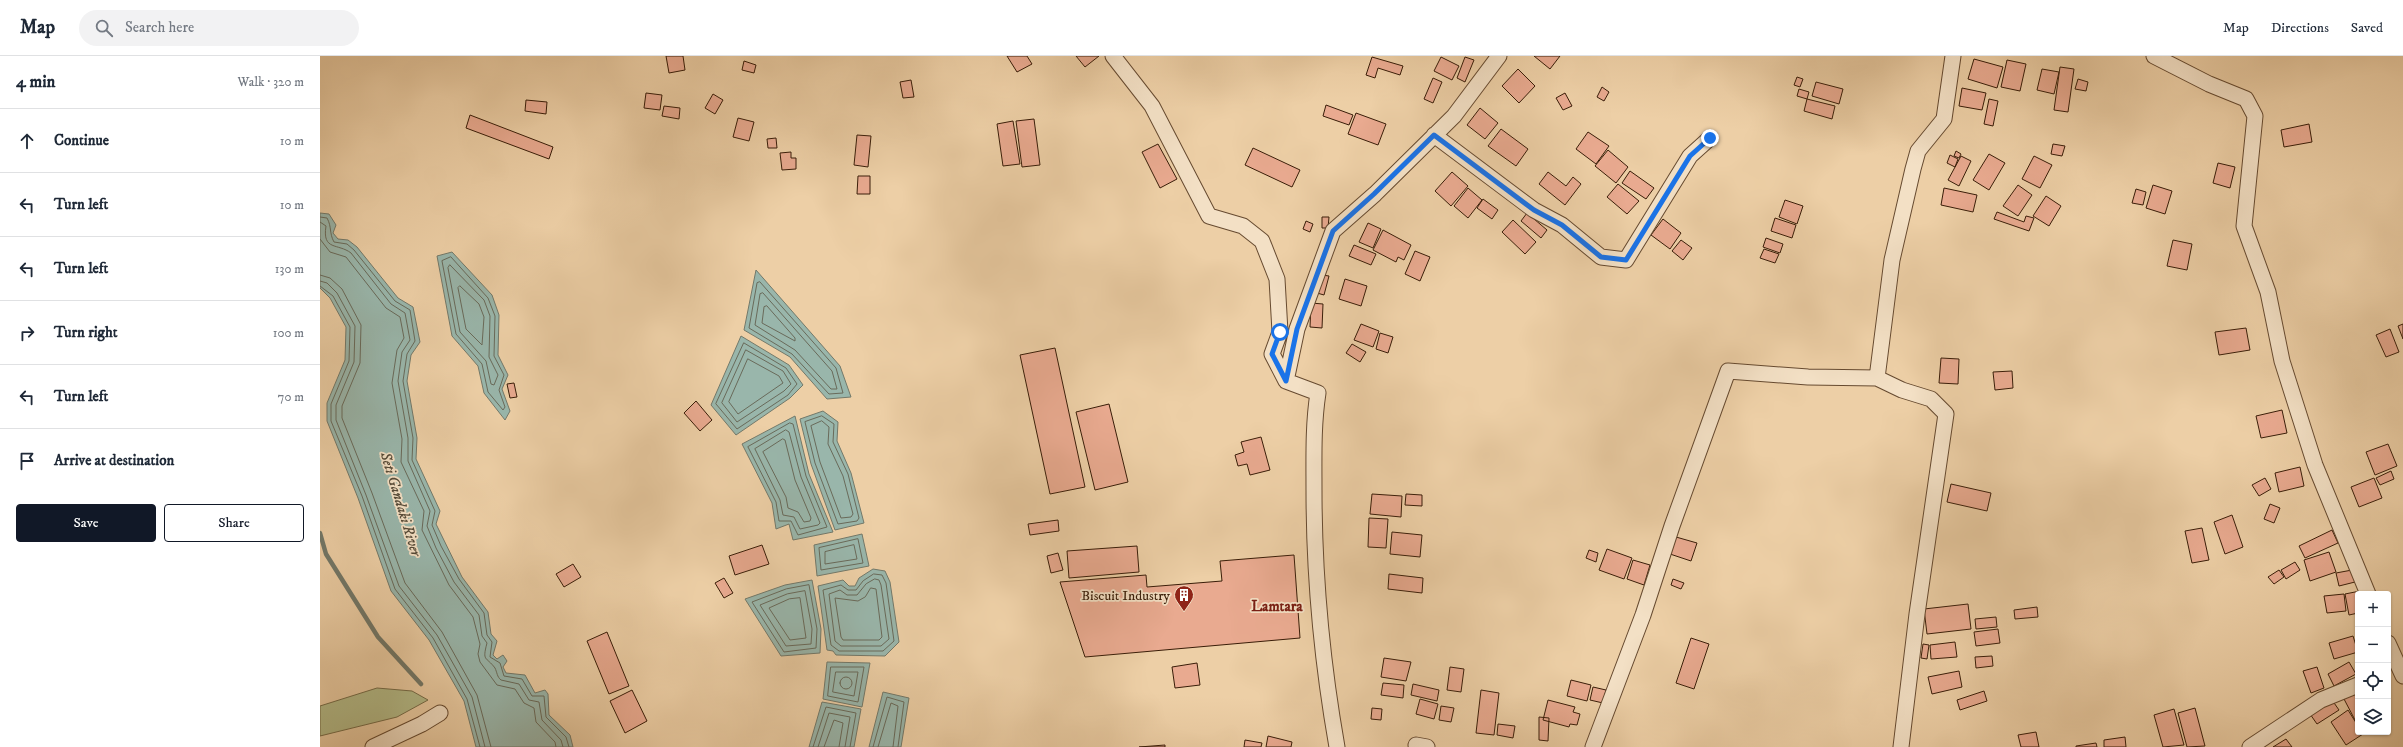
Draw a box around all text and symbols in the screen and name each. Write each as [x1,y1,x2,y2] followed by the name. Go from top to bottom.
[79,10,359,46] search box
[20,16,55,39] text: Map
[93,17,115,39] icon: search
[125,18,194,37] text: Search here
[2223,19,2249,37] text: Map
[2271,19,2329,37] text: Directions
[2351,19,2383,37] text: Saved
[16,71,55,93] text: 4 min
[238,74,304,90] text: Walk · 320 m
[1701,129,1719,147] route end
[16,130,38,152] icon: ahead
[54,131,109,150] text: Continue
[280,133,304,149] text: 10 m
[16,194,38,216] icon: left
[54,195,108,214] text: Turn left
[280,197,304,213] text: 10 m
[16,258,38,280] icon: left
[54,259,108,278] text: Turn left
[275,261,304,277] text: 130 m
[16,322,38,344] icon: right
[54,323,117,342] text: Turn right
[1271,323,1289,341] route start
[273,325,304,341] text: 100 m
[16,386,38,408] icon: left
[54,387,108,406] text: Turn left
[278,389,304,405] text: 70 m
[375,449,426,560] water label: Seti Gandaki River
[16,450,38,472] icon: arrive
[54,451,174,470] text: Arrive at destination
[16,504,156,542] button: Save
[164,504,304,542] button: Share
[1173,584,1195,612] building icon: Biscuit Industry
[1081,587,1170,605] place label: Biscuit Industry
[2355,591,2391,735] map controls
[2355,591,2391,627] button: +
[1251,597,1303,616] district label: Lamtara
[2355,627,2391,663] button: −
[2355,663,2391,699] button: locate
[2355,699,2391,735] button: layers

